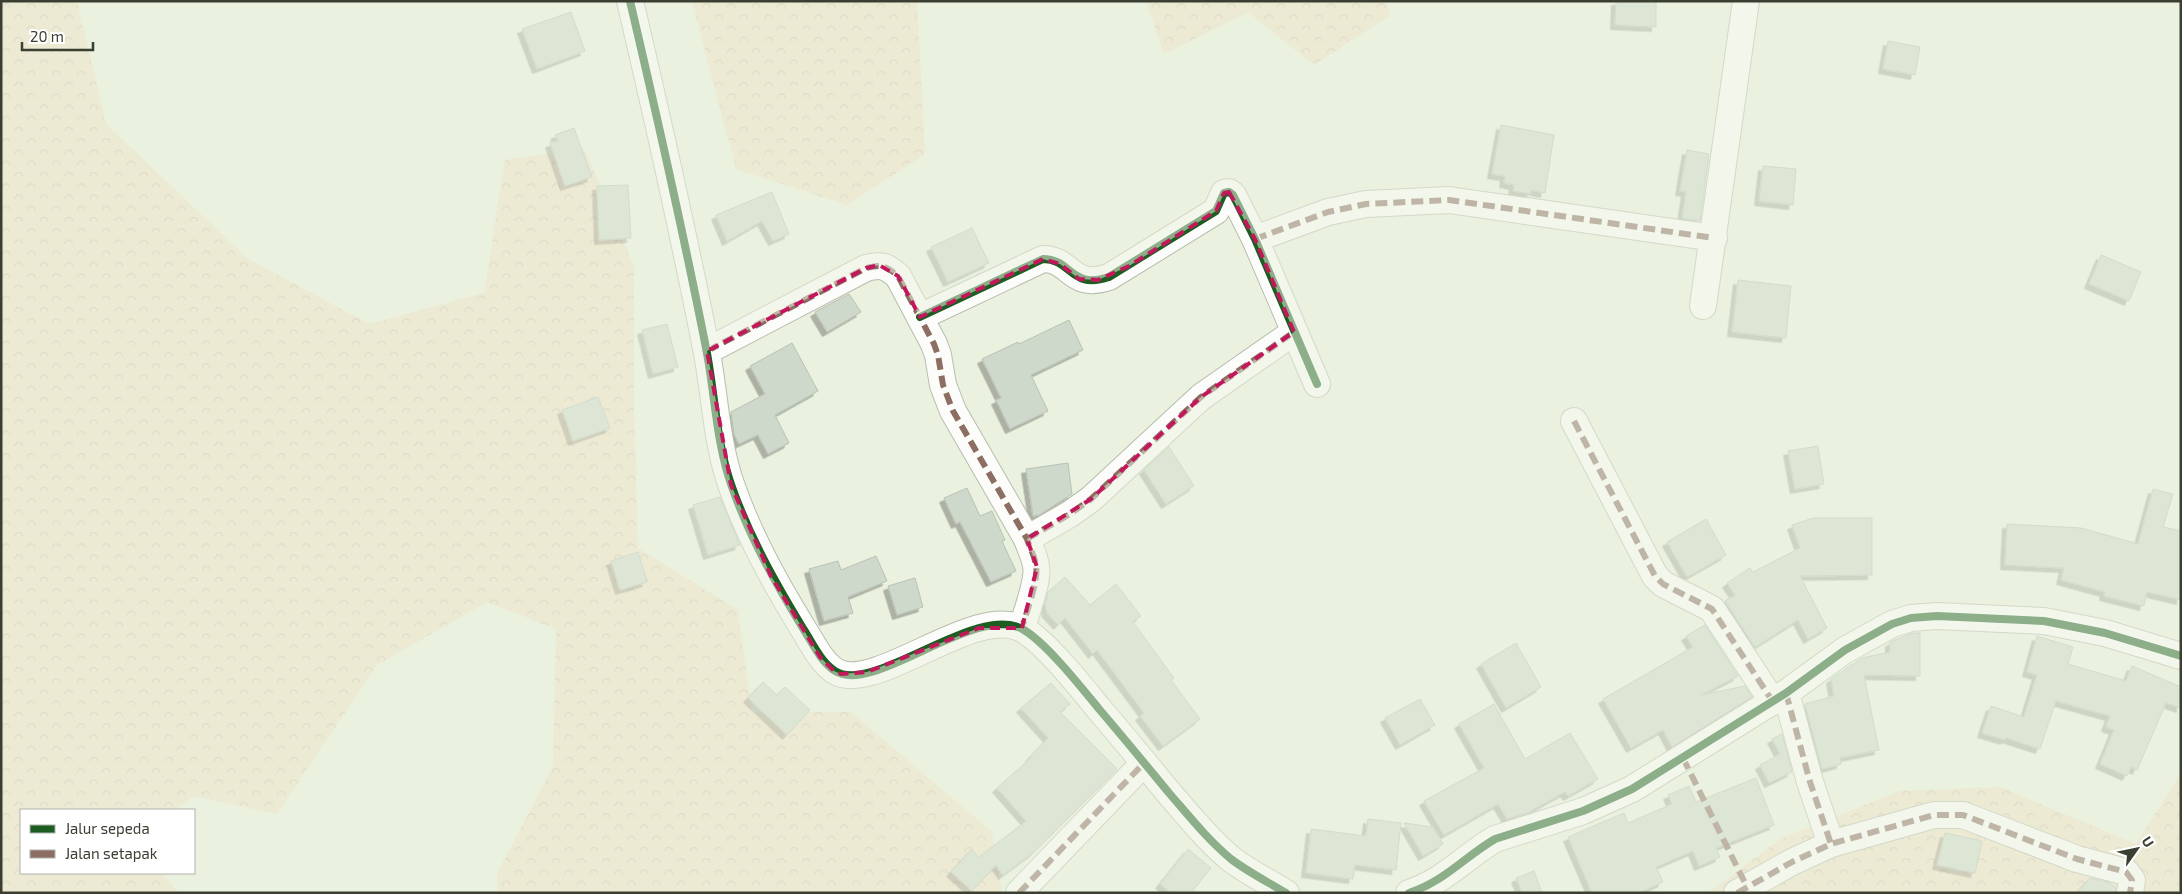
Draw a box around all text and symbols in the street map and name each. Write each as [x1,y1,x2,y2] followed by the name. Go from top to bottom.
[22,20,94,52] scale bar
[30,27,64,45] text: 20 m
[20,809,195,874] legend
[65,819,150,837] text: Jalur sepeda
[2112,824,2162,874] north arrow
[2139,833,2158,850] text: U
[65,844,158,862] text: Jalan setapak

